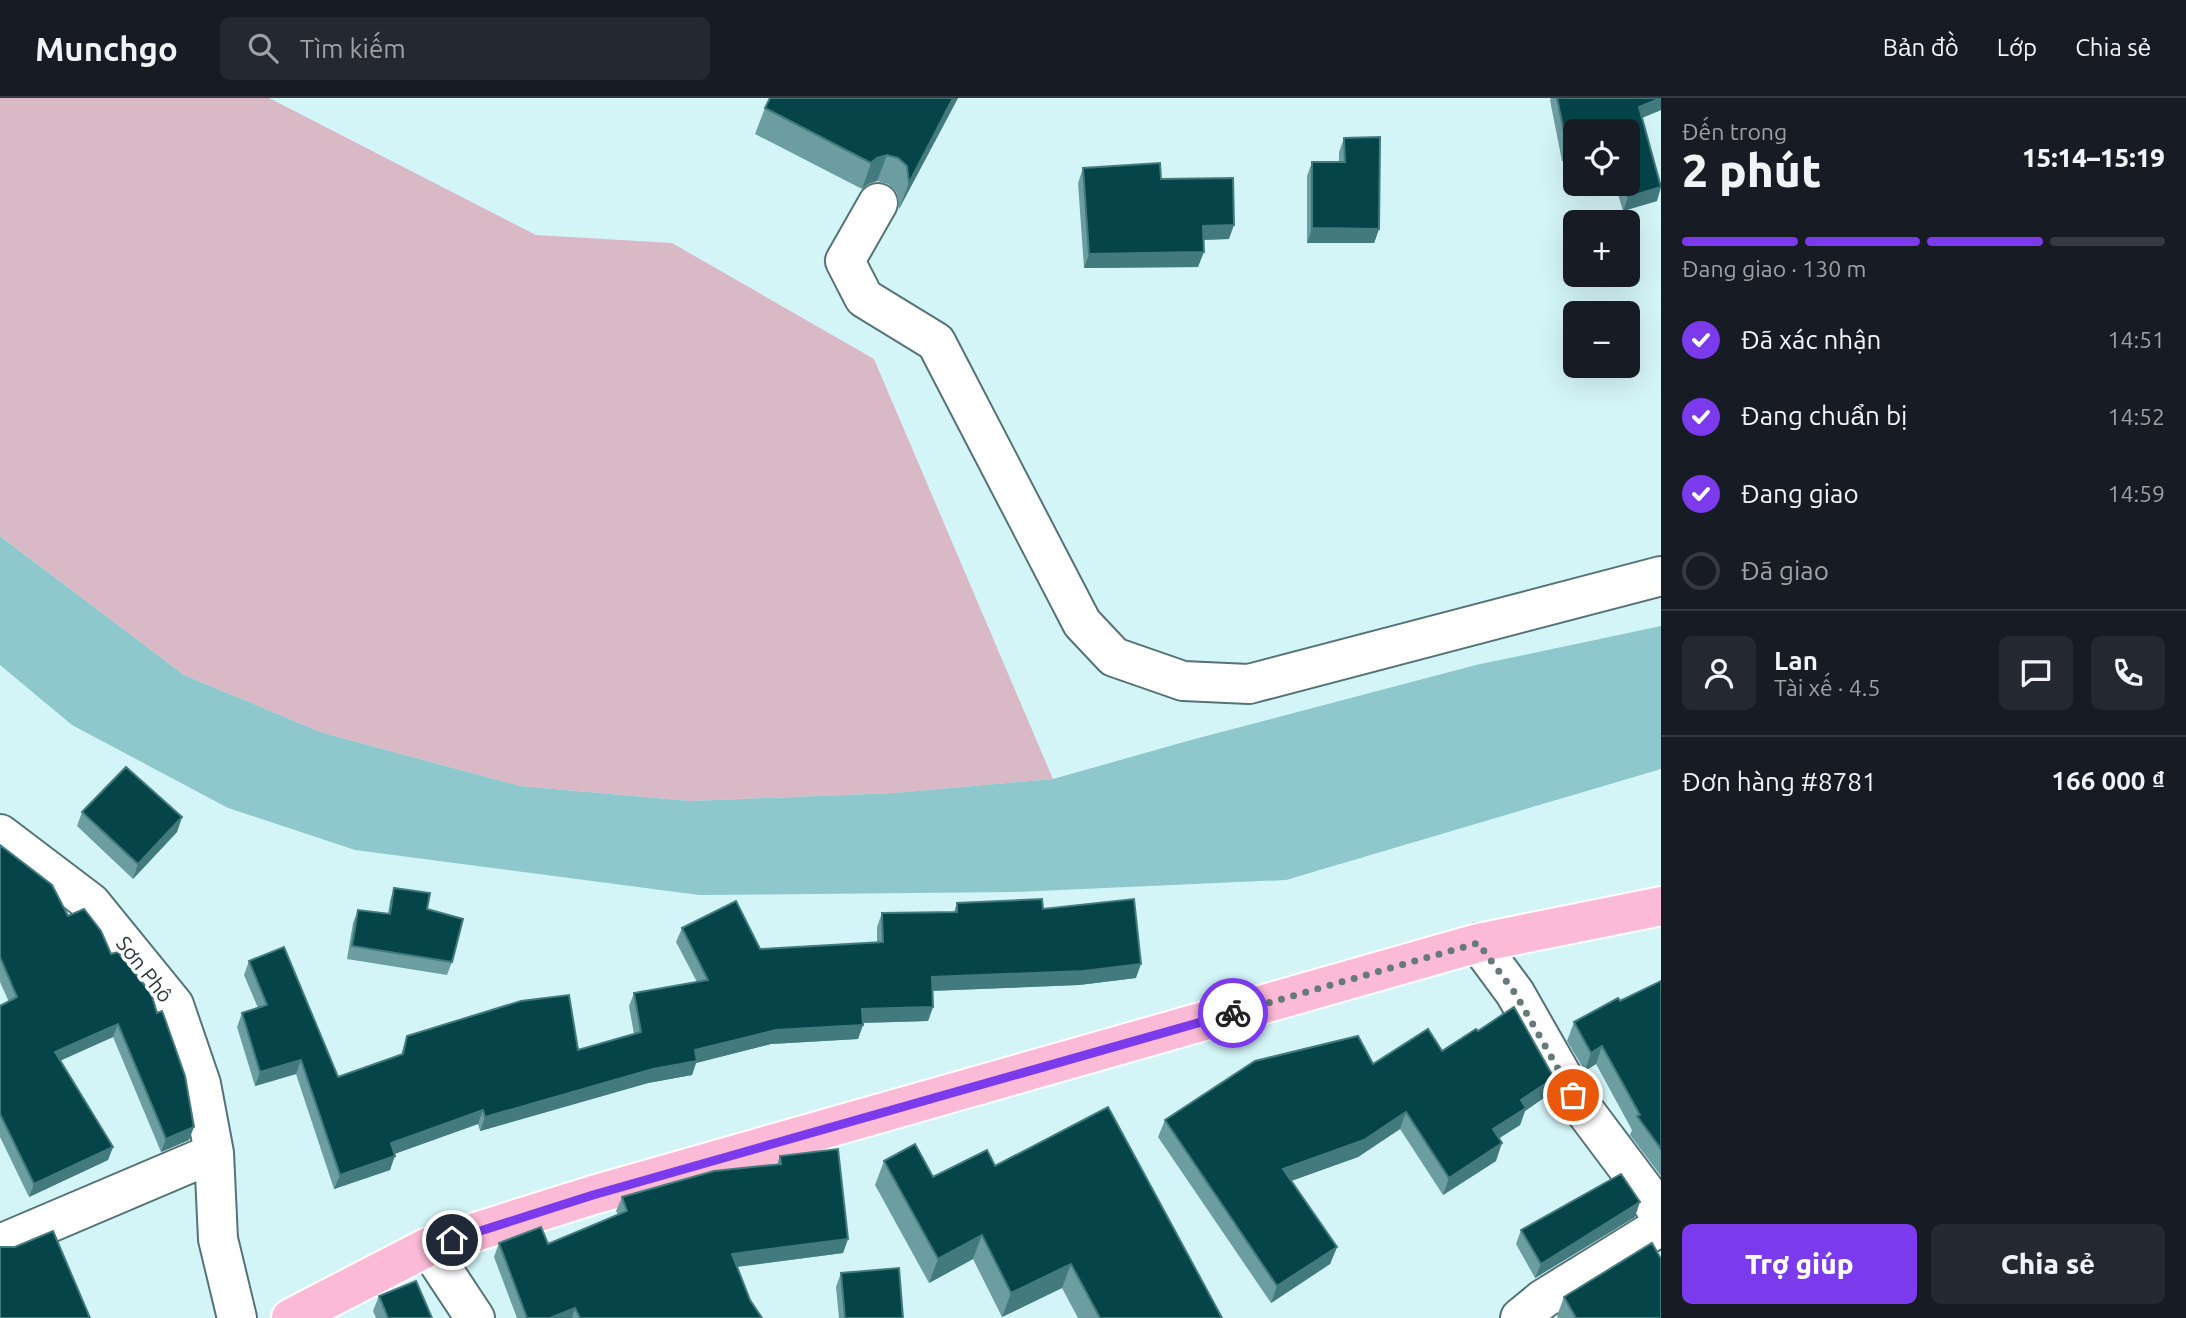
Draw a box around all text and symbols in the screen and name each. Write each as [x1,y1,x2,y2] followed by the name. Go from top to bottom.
[220,17,710,80] search box
[244,29,282,67] icon: search
[35,30,178,67] text: Munchgo
[300,34,406,63] text: Tìm kiếm
[1883,34,1959,61] text: Bản đồ
[1997,34,2037,61] text: Lớp
[2075,34,2151,61] text: Chia sẻ
[1563,119,1640,378] map controls
[1563,119,1640,196] button: locate
[1682,119,1787,144] text: Đến trong
[2022,143,2165,172] text: 15:14–15:19
[1682,144,1821,196] text: 2 phút
[1563,210,1640,287] button: +
[1682,256,1866,281] text: Đang giao · 130 m
[1563,301,1640,378] button: −
[1682,321,1720,359] icon: check
[1741,325,1881,354] text: Đã xác nhận
[2107,327,2165,352] text: 14:51
[1682,398,1720,436] icon: check
[1741,401,1907,430] text: Đang chuẩn bị
[2107,404,2165,429] text: 14:52
[1682,475,1720,513] icon: check
[1741,479,1859,508] text: Đang giao
[2107,481,2165,506] text: 14:59
[1741,556,1829,585] text: Đã giao
[1682,636,1756,710] button: person
[1999,636,2073,710] button: chat
[2091,636,2165,710] button: phone
[1774,646,1818,675] text: Lan
[1774,675,1880,700] text: Tài xế · 4.5
[2051,766,2165,795] text: 166 000 ₫
[1682,767,1877,796] text: Đơn hàng #8781
[112,931,178,1007] street label: Sơn Phô
[1198,978,1268,1048] courier
[1214,994,1252,1032] icon: bike
[1543,1065,1603,1125] pin
[1554,1076,1592,1114] icon: bag
[422,1210,482,1270] pin
[433,1221,471,1259] icon: home
[1682,1224,1917,1304] button: Trợ giúp
[1931,1224,2165,1304] button: Chia sẻ

